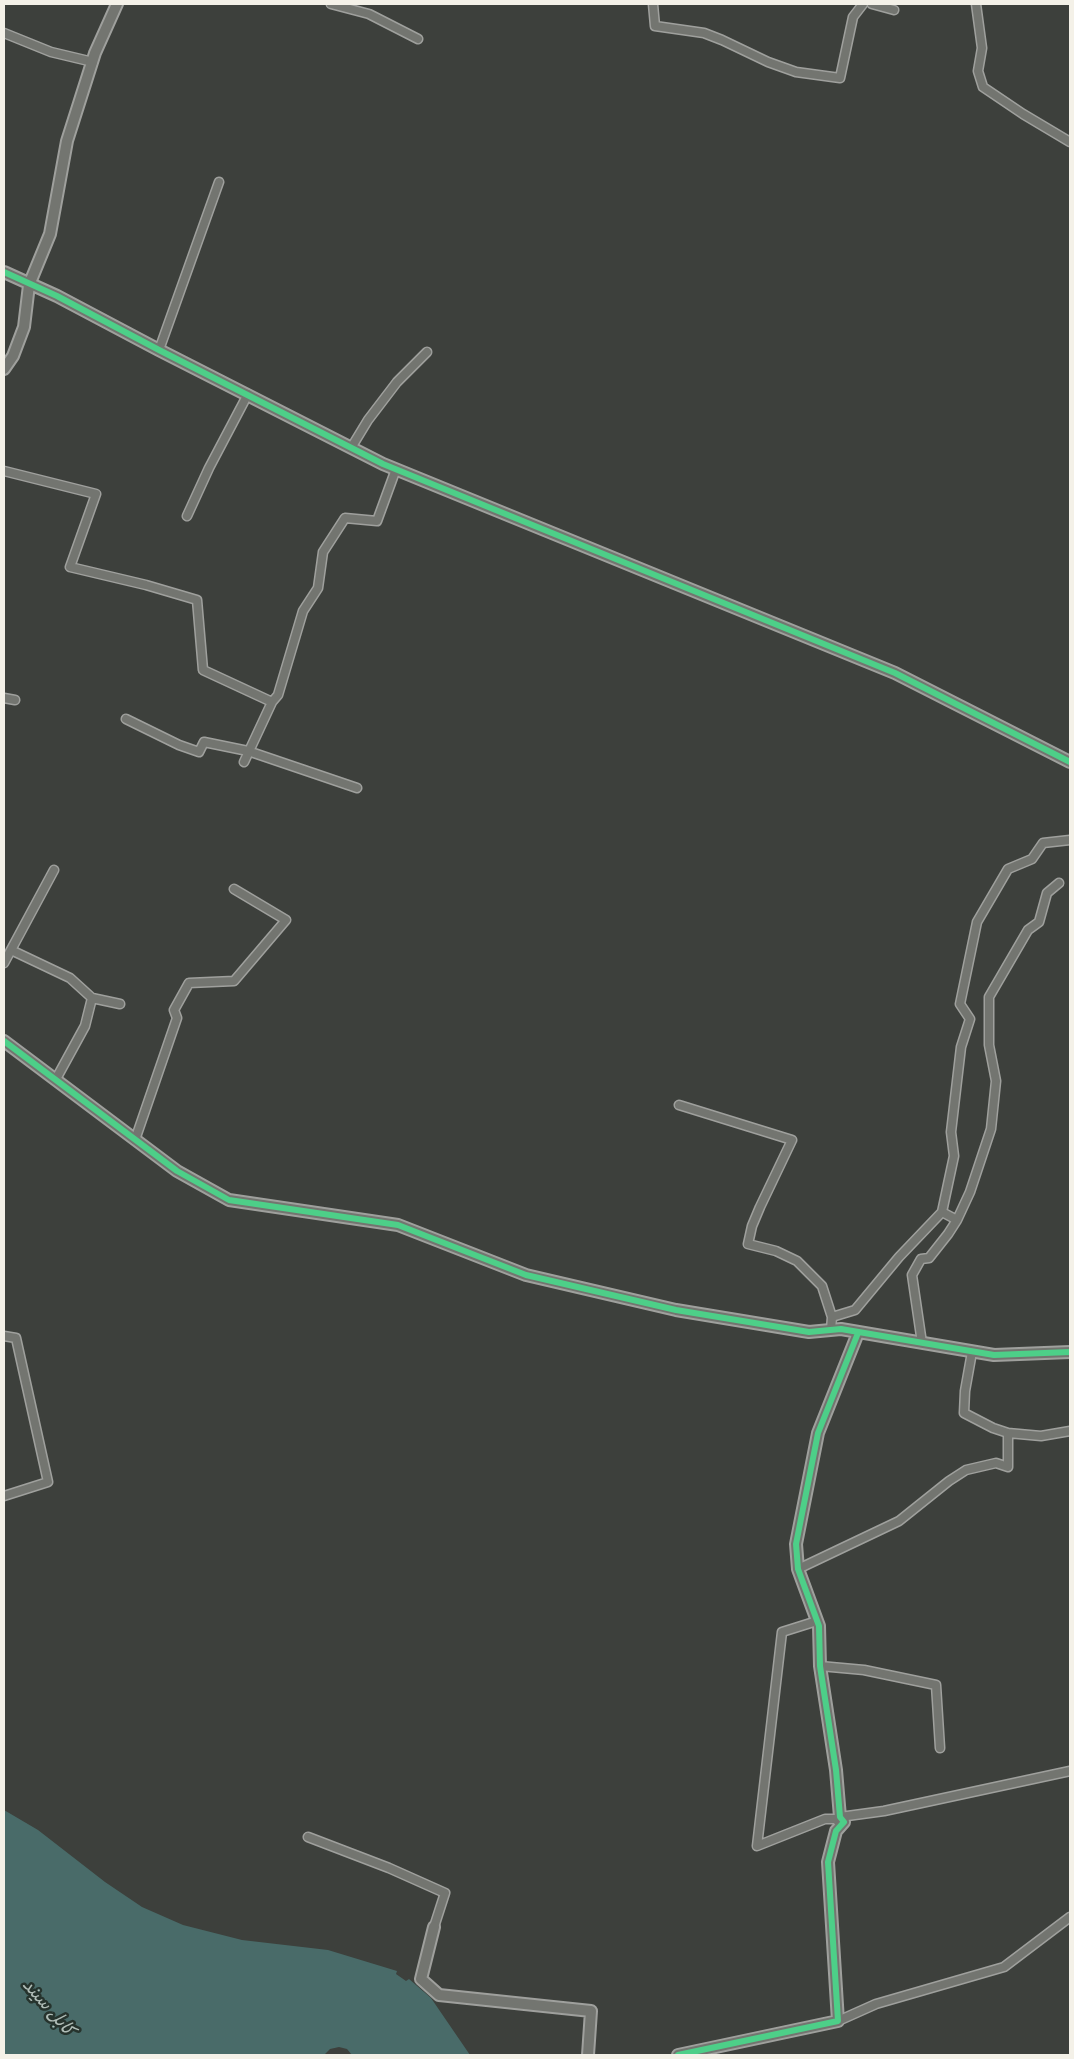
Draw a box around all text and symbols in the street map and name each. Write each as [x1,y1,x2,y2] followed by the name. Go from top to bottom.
[17,1975,79,2041] water label: کابل سيند

